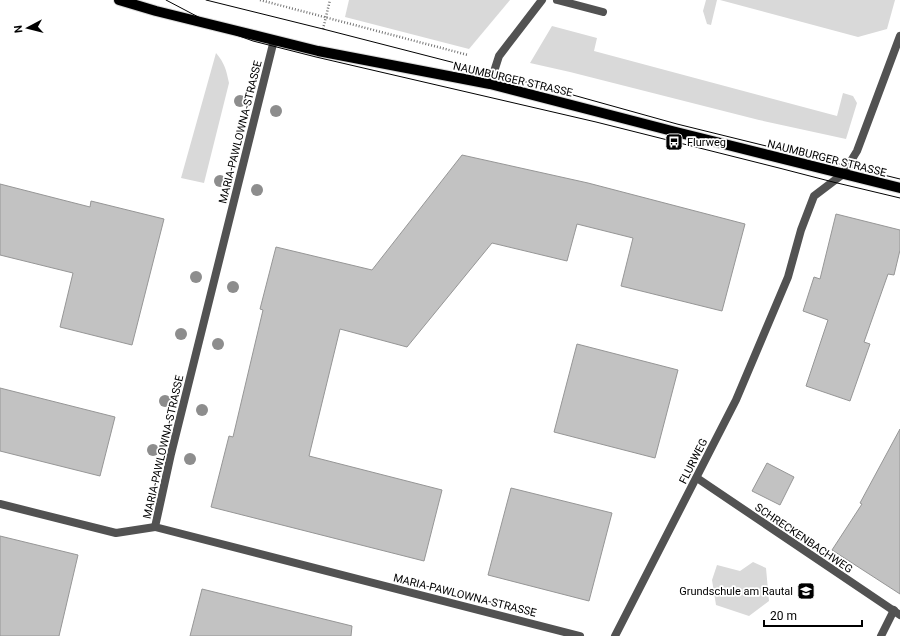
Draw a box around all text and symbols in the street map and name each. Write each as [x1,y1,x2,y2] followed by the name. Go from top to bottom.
[8,8,48,48] north arrow
[12,24,25,34] text: N
[216,59,265,205] street label: MARIA-PAWLOWNA-STRASSE
[452,59,574,100] street label: NAUMBURGER STRASSE
[664,132,684,152] bus stop icon: Flurweg
[687,136,726,149] place label: Flurweg
[766,137,888,180] street label: NAUMBURGER STRASSE
[141,374,186,520] street label: MARIA-PAWLOWNA-STRASSE
[676,436,710,486] street label: FLURWEG
[752,501,855,576] street label: SCHRECKENBACHWEG
[392,571,538,620] street label: MARIA-PAWLOWNA-STRASSE
[796,581,816,601] school or university icon: Grundschule am Rautal
[679,585,793,598] place label: Grundschule am Rautal
[764,602,862,628] scale bar
[770,609,797,623] text: 20 m

